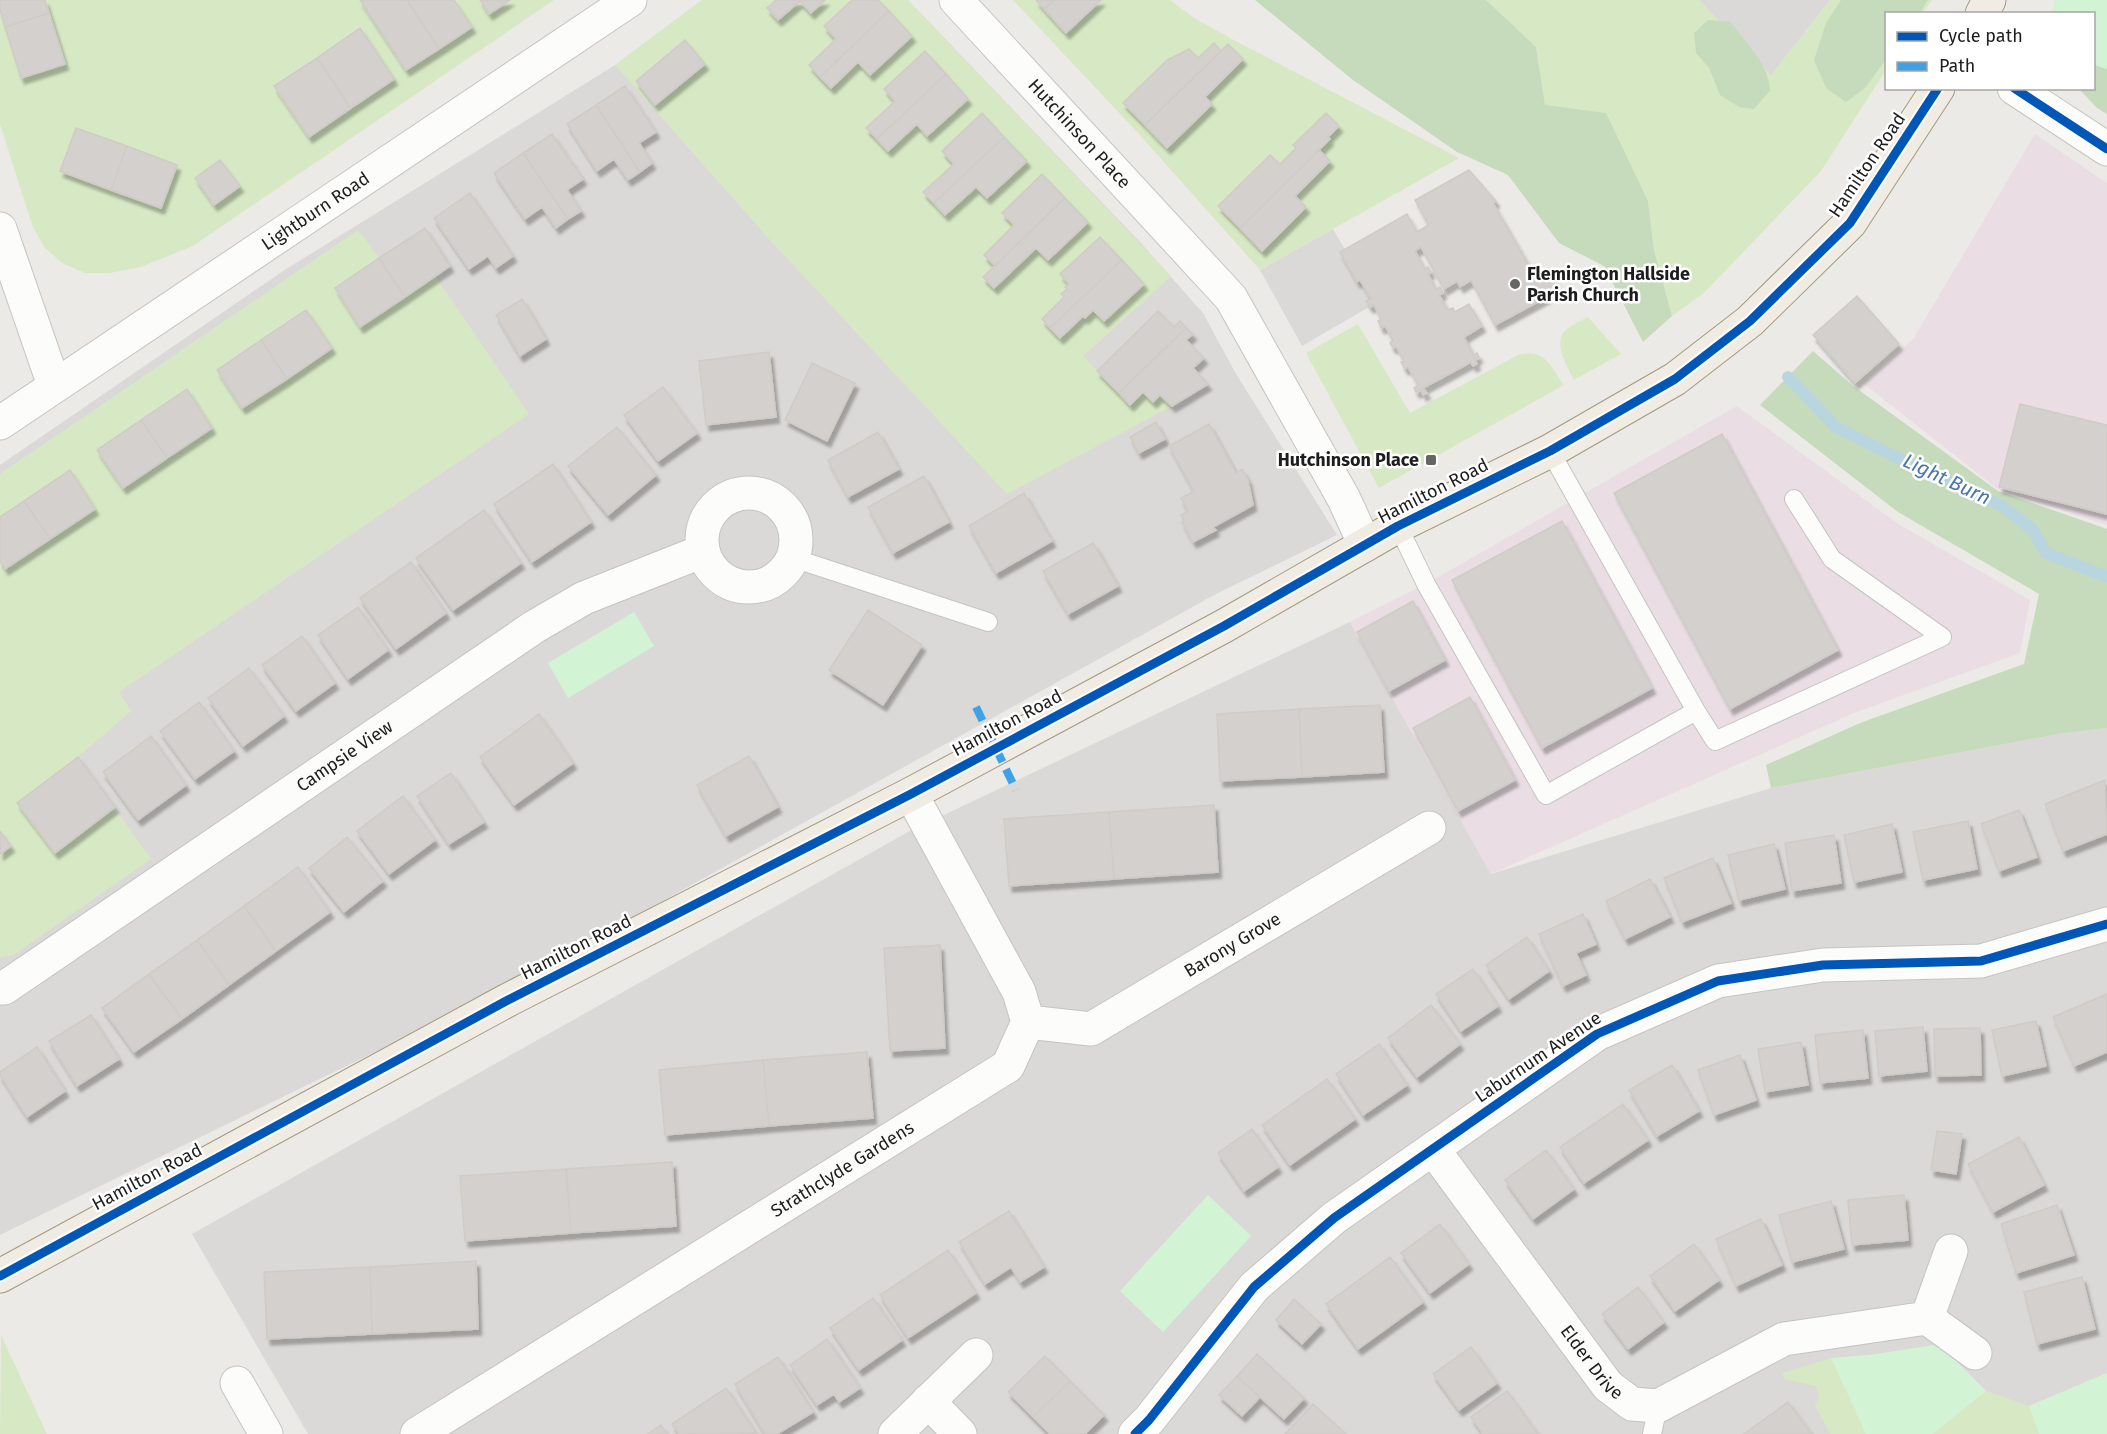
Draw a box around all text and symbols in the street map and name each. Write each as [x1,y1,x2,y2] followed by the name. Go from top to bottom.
[1885,12,2095,90] legend
[1939,25,2023,47] text: Cycle path
[1939,55,1975,77] text: Path
[1023,74,1135,193] street label: Hutchinson Place
[1824,109,1910,221] street label: Hamilton Road
[257,167,374,255] street label: Lightburn Road
[1527,263,1690,306] place label: Flemington Hallside Parish Church
[1508,277,1522,291] marker: Flemington Hallside Parish Church
[1899,448,1995,510] water label: Light Burn
[1278,449,1419,471] place label: Hutchinson Place
[1424,453,1438,467] marker: Hutchinson Place
[1374,454,1492,528] street label: Hamilton Road
[948,685,1066,761] street label: Hamilton Road
[292,715,397,797] street label: Campsie View
[1180,908,1285,982] street label: Barony Grove
[517,910,635,984] street label: Hamilton Road
[1471,1007,1605,1107] street label: Laburnum Avenue
[767,1116,918,1222] street label: Strathclyde Gardens
[88,1139,206,1215] street label: Hamilton Road
[1556,1321,1627,1404] street label: Elder Drive

